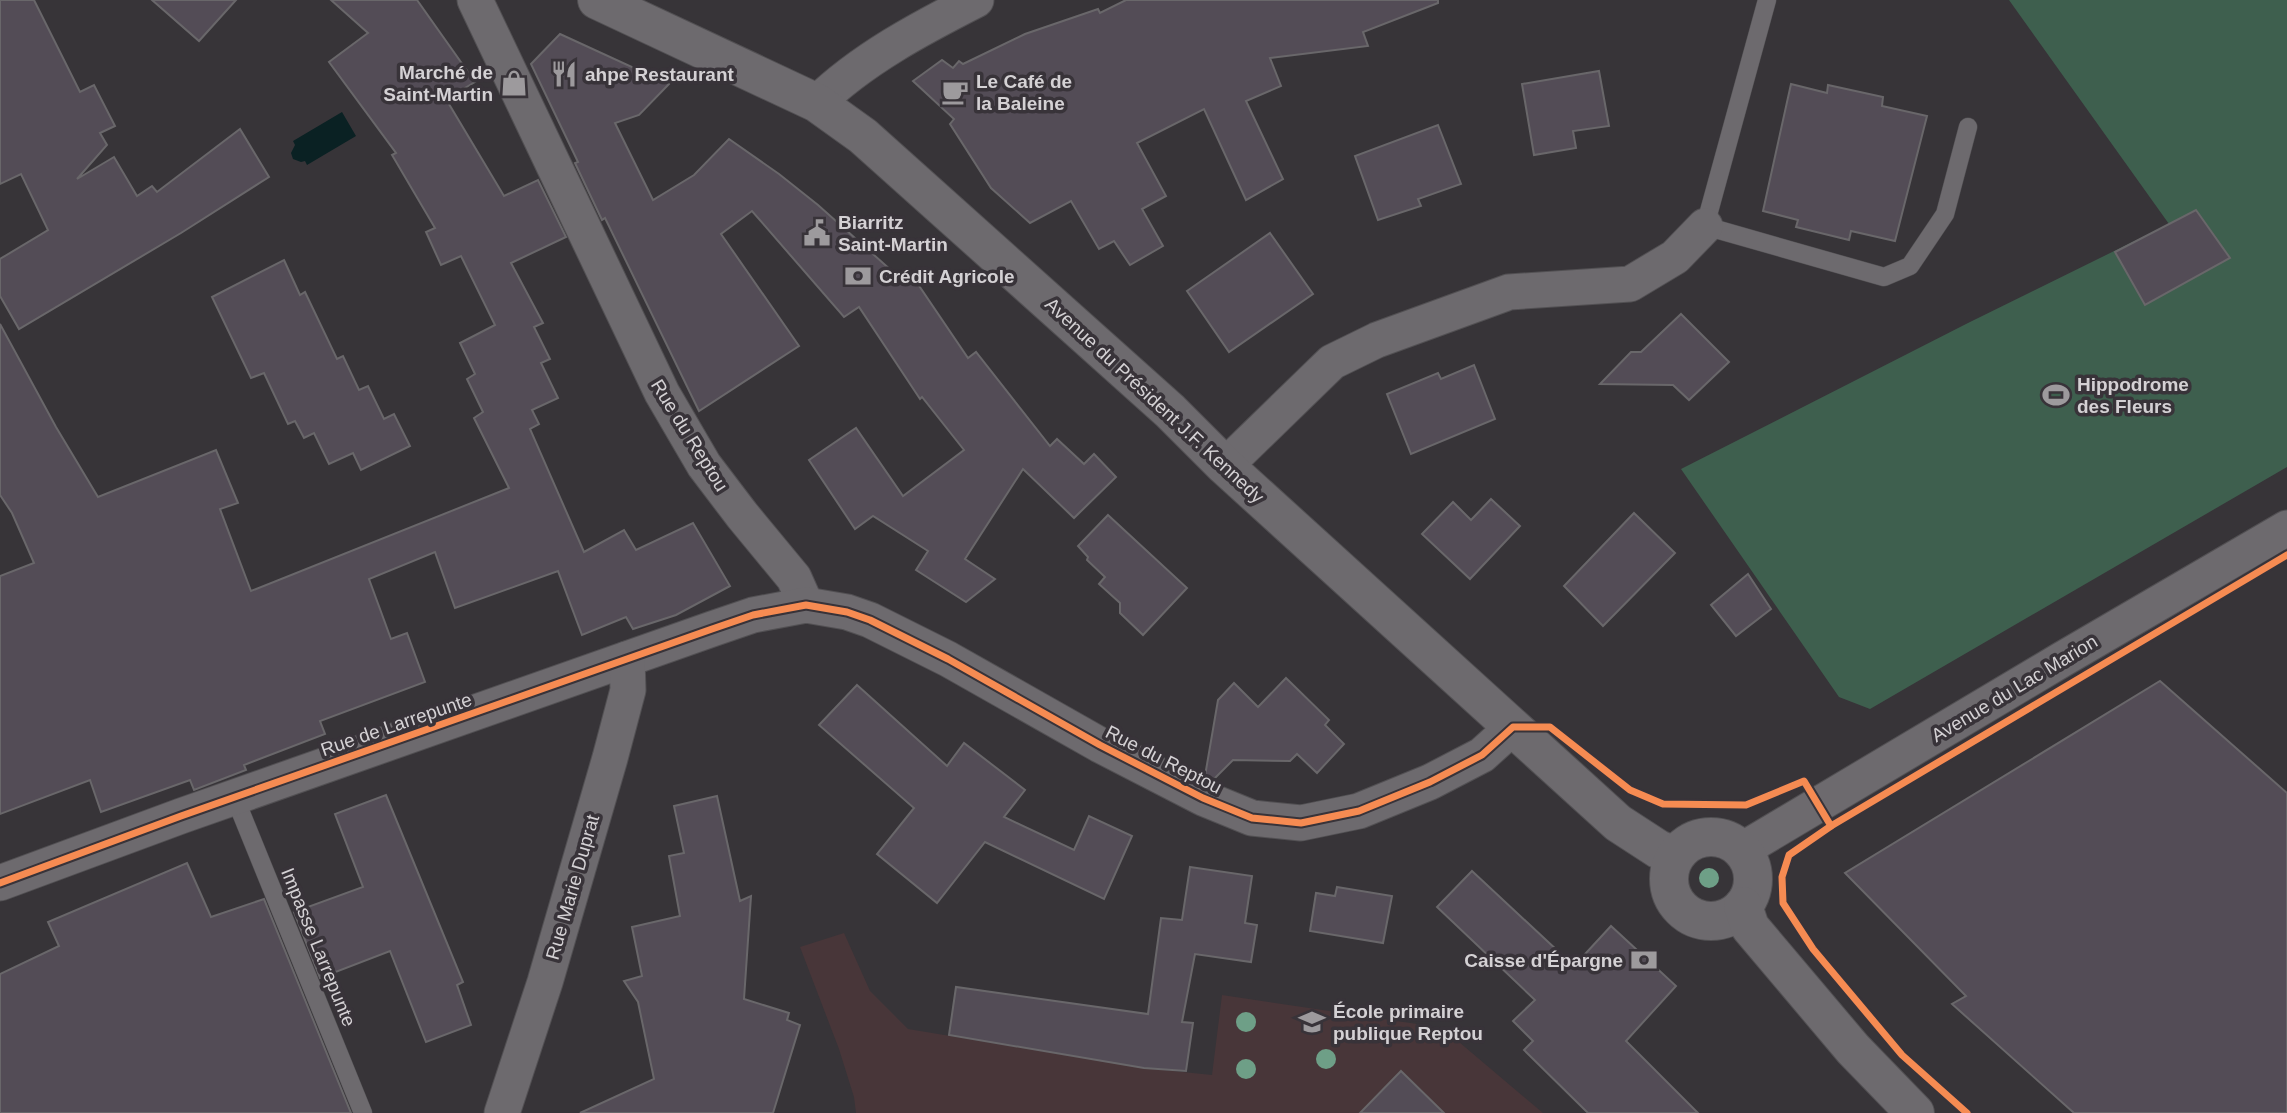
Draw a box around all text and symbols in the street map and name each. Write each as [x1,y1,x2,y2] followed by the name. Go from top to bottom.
[549,59,579,89] restaurant icon: ahpe Restaurant
[383,62,493,105] place label: Marché de Saint-Martin
[585,64,735,85] place label: ahpe Restaurant
[499,68,529,98] shop icon: Marché de Saint-Martin
[976,71,1072,114] place label: Le Café de la Baleine
[940,77,970,107] cafe icon: Le Café de la Baleine
[838,212,948,255] place label: Biarritz Saint-Martin
[802,218,832,248] public building icon: Biarritz Saint-Martin
[843,261,873,291] bank icon: Crédit Agricole
[879,266,1015,287] place label: Crédit Agricole
[1041,293,1269,508] street label: Avenue du Président J.F. Kennedy
[2077,374,2189,417] place label: Hippodrome des Fleurs
[647,375,732,495] street label: Rue du Reptou
[2041,380,2071,410] sports icon: Hippodrome des Fleurs
[1928,631,2101,746] street label: Avenue du Lac Marion
[318,689,474,760] street label: Rue de Larrepunte
[1102,721,1225,798] street label: Rue du Reptou
[542,811,603,962] street label: Rue Marie Duprat
[277,865,360,1029] street label: Impasse Larrepunte
[1629,945,1659,975] bank icon: Caisse d'Épargne
[1464,950,1623,971] place label: Caisse d'Épargne
[1333,1001,1483,1044] place label: École primaire publique Reptou
[1297,1007,1327,1037] school or university icon: École primaire publique Reptou

